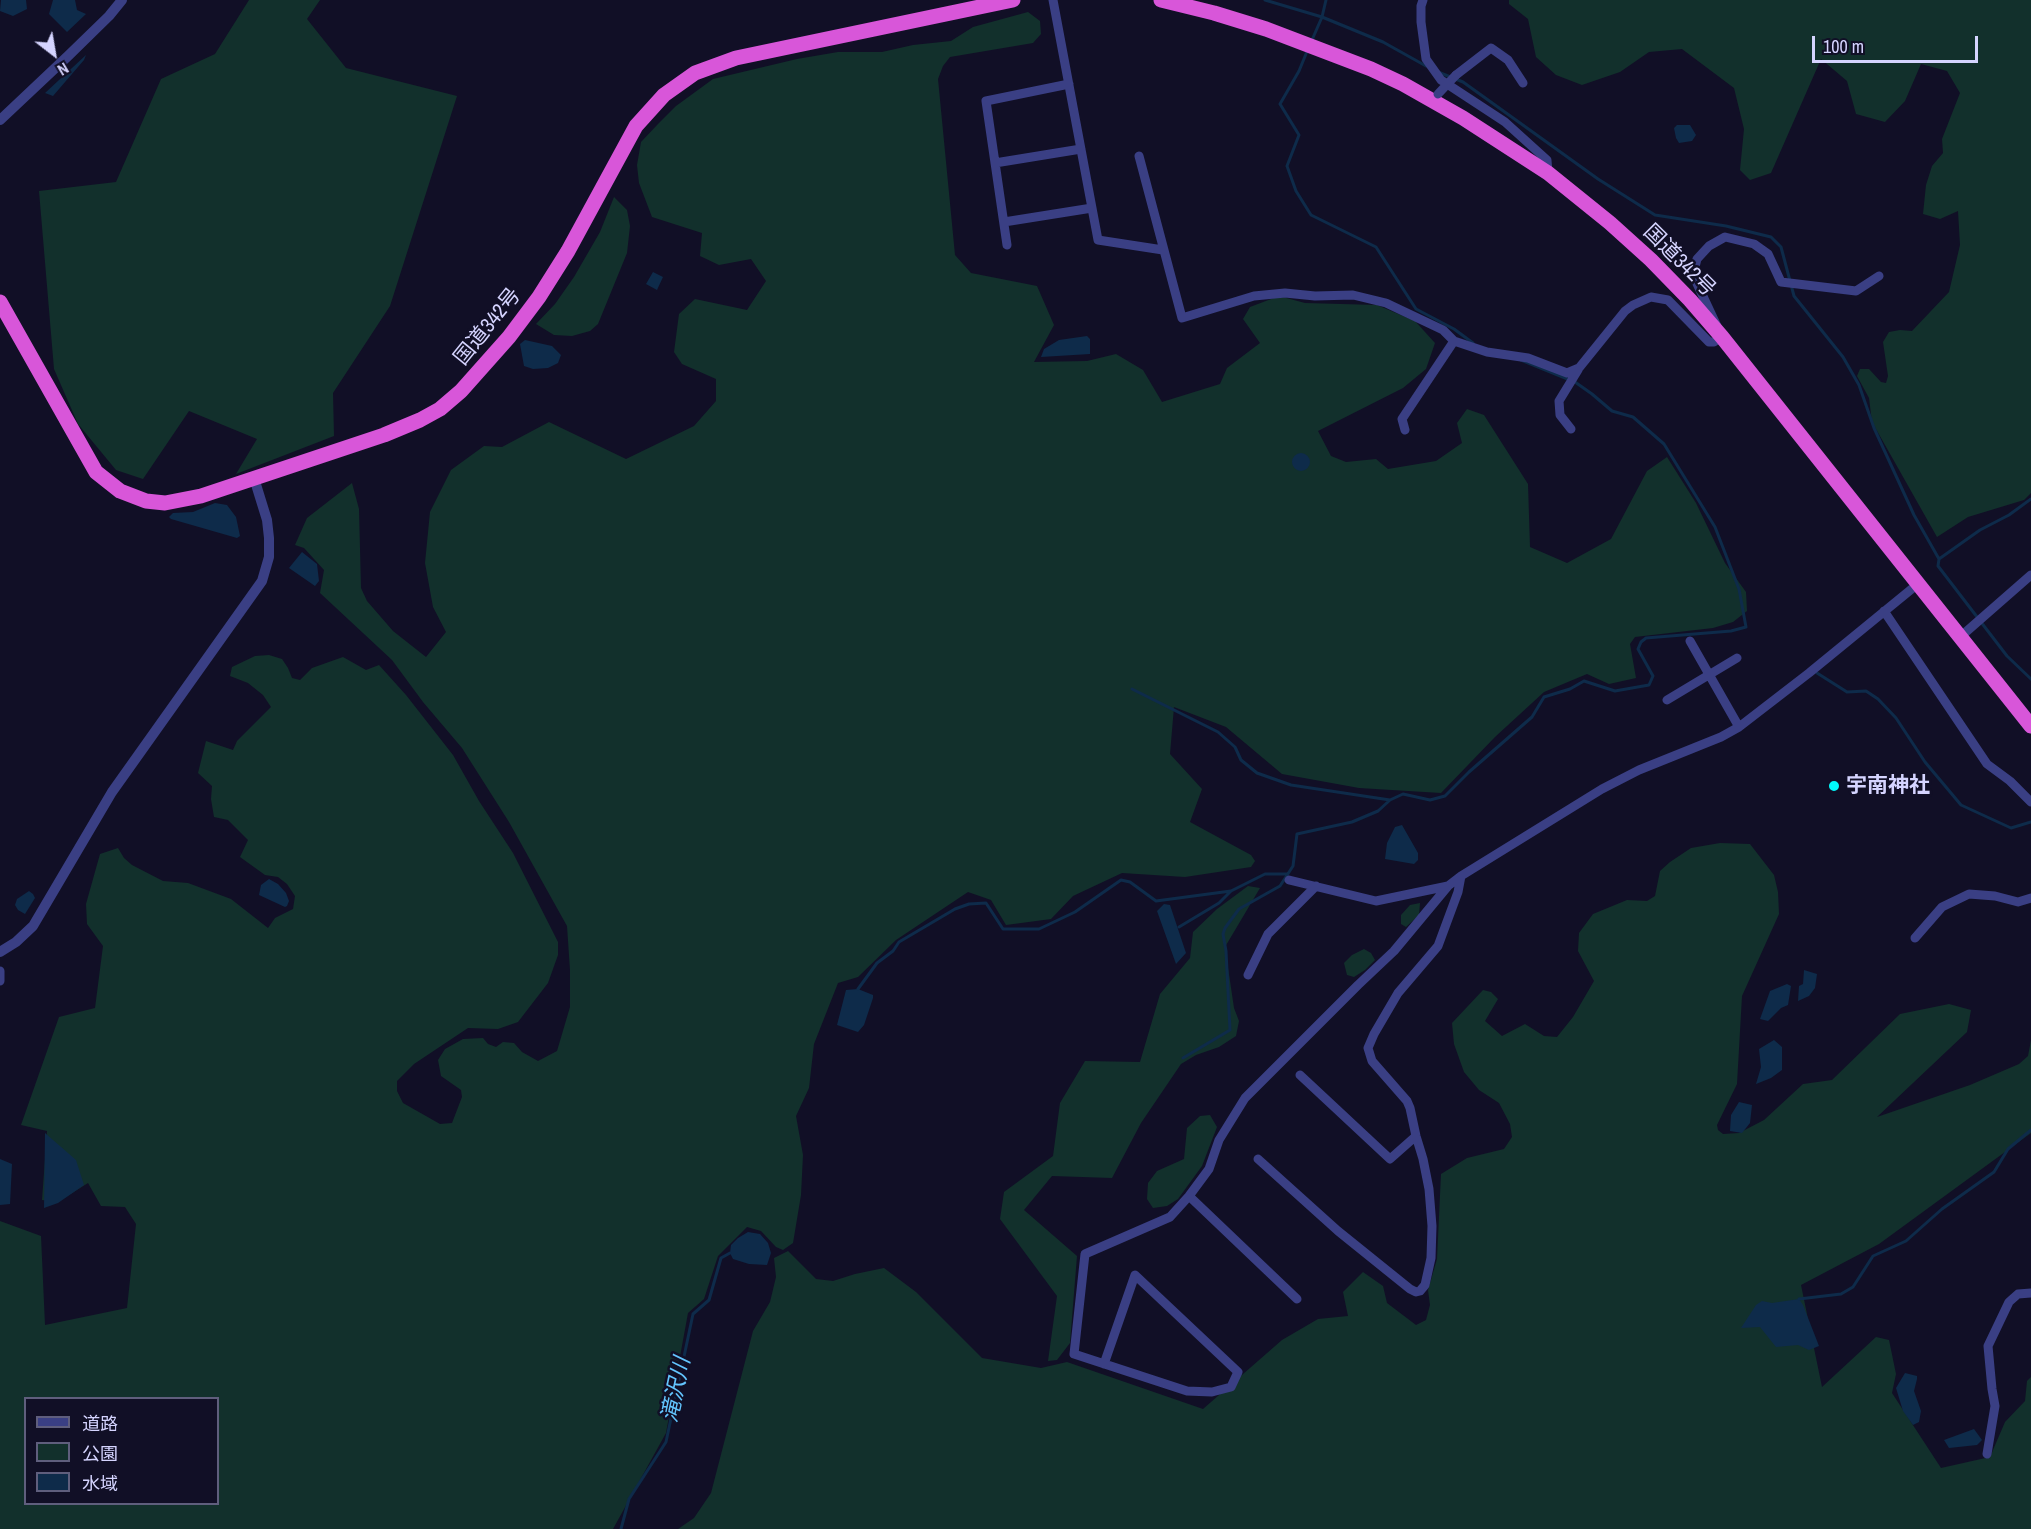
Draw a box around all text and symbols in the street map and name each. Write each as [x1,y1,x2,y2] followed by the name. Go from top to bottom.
[24,24,84,84] north arrow
[1815,24,1982,62] scale bar
[1823,34,1864,59] text: 100 m
[54,58,73,81] text: N
[1638,220,1720,302] street label: 国道342号
[449,283,527,371] street label: 国道342号
[1846,773,1930,799] place label: 宇南神社
[1827,779,1841,793] marker: 宇南神社
[657,1355,697,1425] water label: 滝沢川
[24,1397,219,1505] legend
[82,1411,118,1436] text: 道路
[82,1441,118,1466] text: 公園
[82,1471,118,1496] text: 水域

